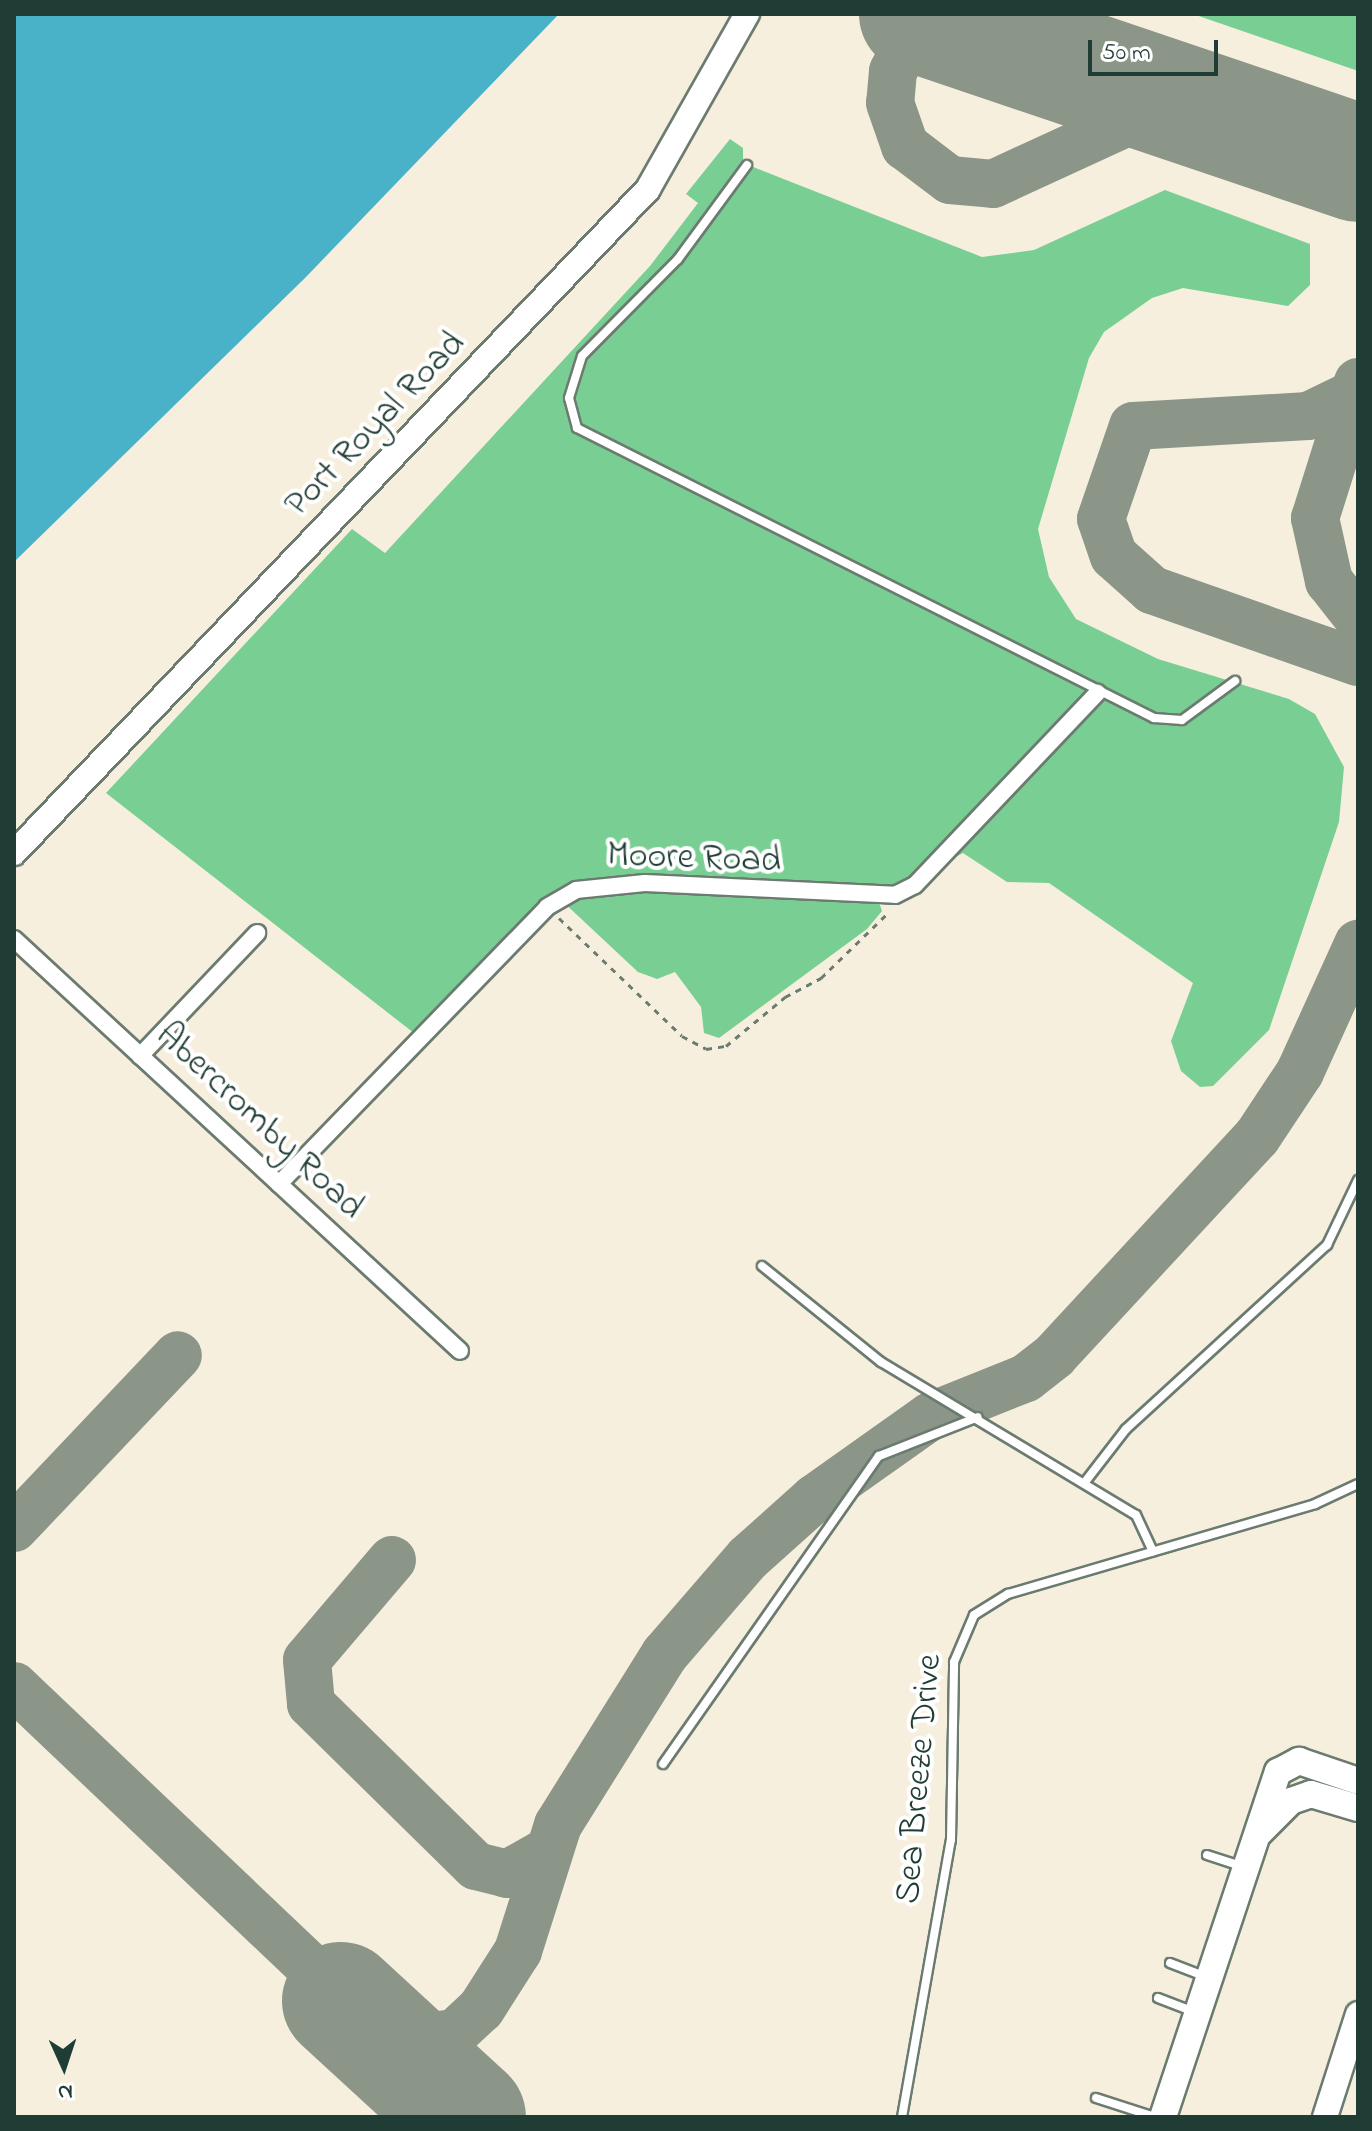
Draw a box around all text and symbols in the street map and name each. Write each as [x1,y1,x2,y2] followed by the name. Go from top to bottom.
[1092,24,1222,74] scale bar
[1102,36,1151,71] text: 50 m
[277,323,475,527] street label: Port Royal Road
[606,834,782,884] street label: Moore Road
[146,1015,372,1229] street label: Abercromby Road
[888,1652,952,1906] street label: Sea Breeze Drive
[24,2027,104,2107] north arrow
[57,2075,74,2107] text: N

